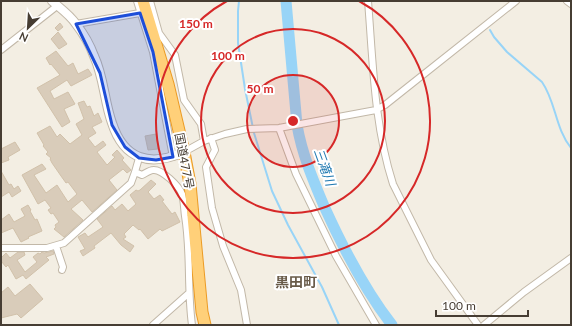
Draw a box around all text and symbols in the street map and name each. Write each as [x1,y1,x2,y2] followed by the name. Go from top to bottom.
[8,8,48,48] north arrow
[179,16,213,31] text: 150 m
[17,30,30,45] text: N
[211,48,245,63] text: 100 m
[247,81,273,96] text: 50 m
[286,114,300,128] centre of rings
[172,132,197,190] street label: 国道477号
[311,146,340,190] water label: 三滝川
[275,273,317,290] district label: 黒田町
[436,292,528,318] scale bar
[442,298,476,313] text: 100 m

